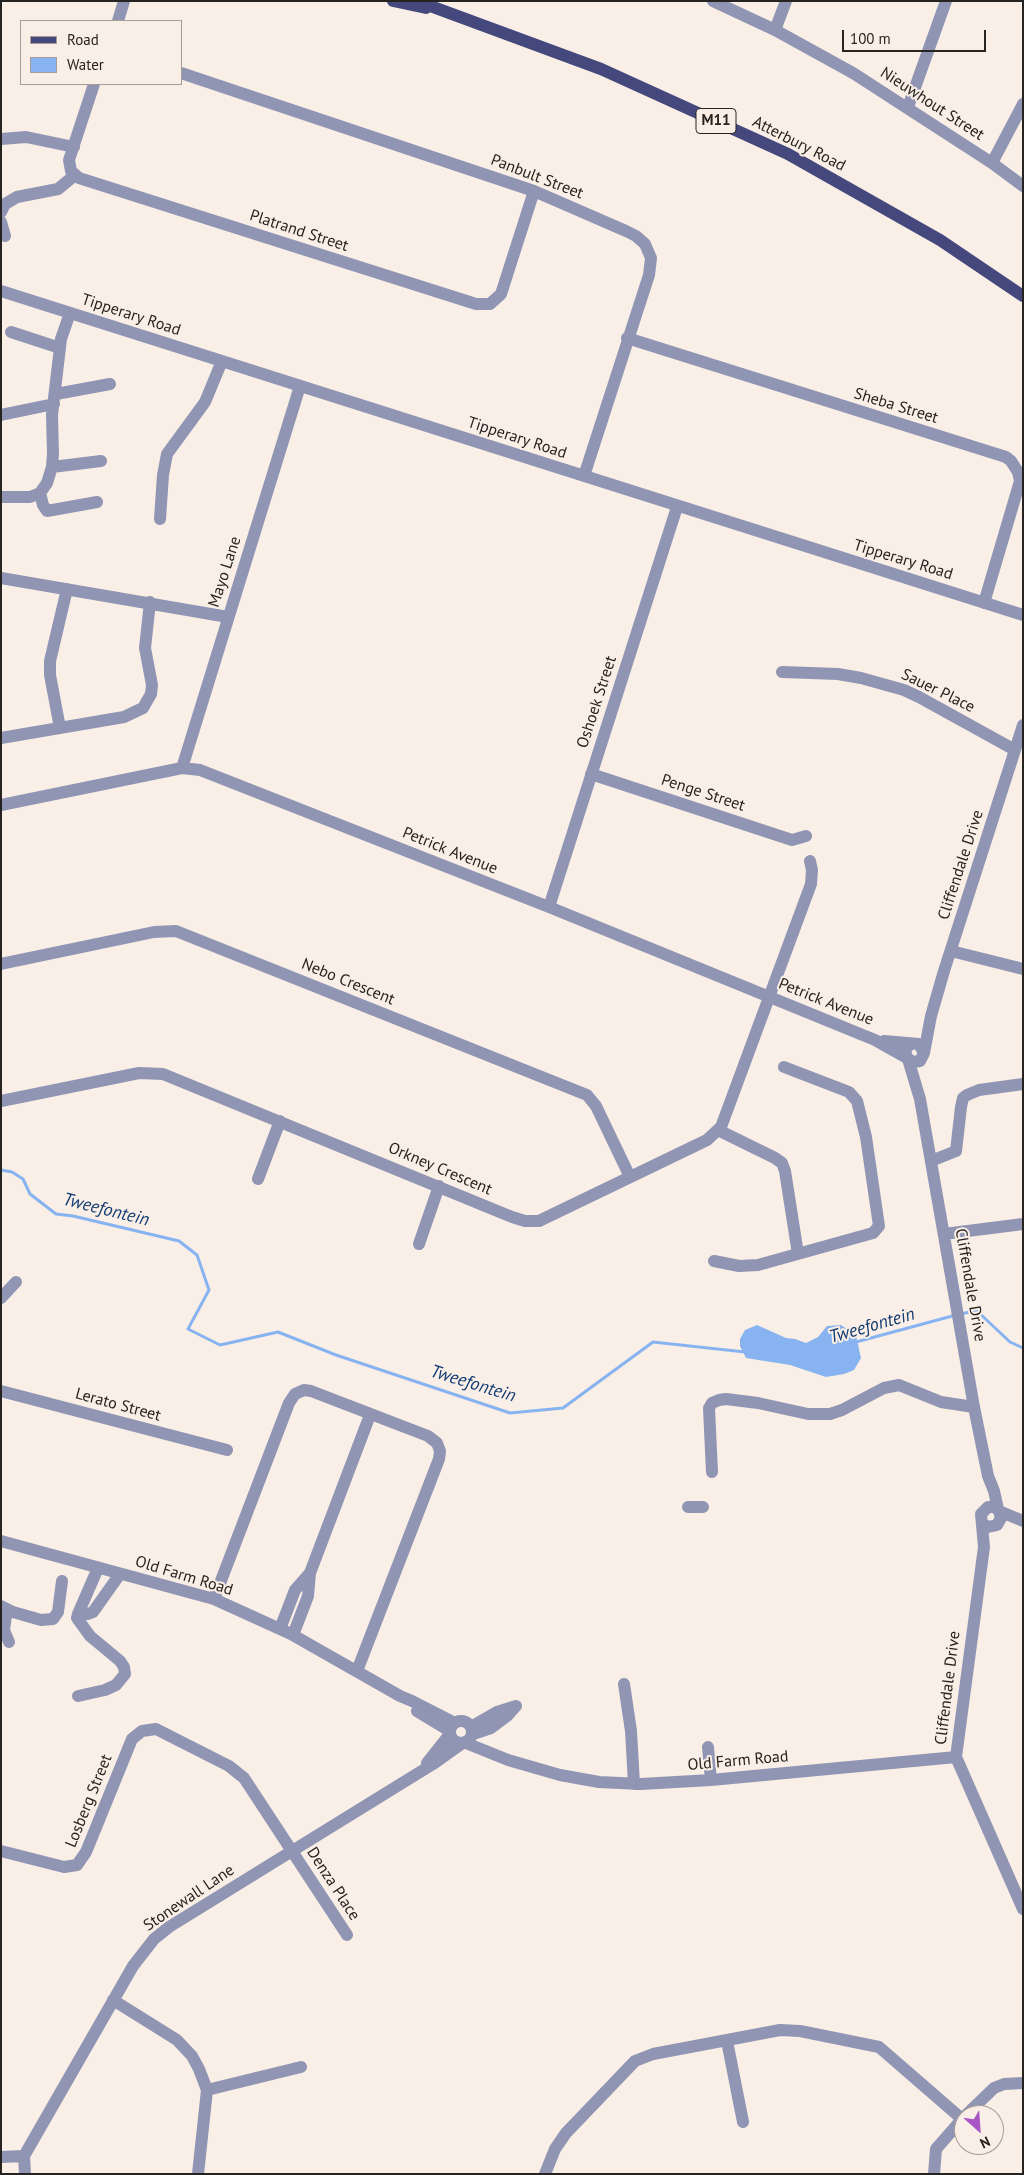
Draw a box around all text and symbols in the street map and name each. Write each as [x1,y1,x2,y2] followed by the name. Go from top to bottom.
[20,20,182,85] legend
[844,20,988,52] scale bar
[850,29,891,48] text: 100 m
[67,30,99,49] text: Road
[67,55,104,74] text: Water
[876,63,988,145] street label: Nieuwhout Street
[696,108,736,134] road number: M11
[749,112,849,176] street label: Atterbury Road
[488,151,586,203] street label: Panbult Street
[247,206,351,256] street label: Platrand Street
[79,290,183,340] street label: Tipperary Road
[852,384,940,428] street label: Sheba Street
[465,413,569,463] street label: Tipperary Road
[205,534,245,610] street label: Mayo Lane
[851,536,955,584] street label: Tipperary Road
[573,653,621,751] street label: Oshoek Street
[898,665,978,717] street label: Sauer Place
[659,770,747,816] street label: Penge Street
[934,808,988,922] street label: Cliffendale Drive
[400,823,500,879] street label: Petrick Avenue
[299,955,397,1009] street label: Nebo Crescent
[776,974,876,1030] street label: Petrick Avenue
[385,1139,495,1199] street label: Orkney Crescent
[61,1189,151,1231] water label: Tweefontein
[951,1227,989,1343] street label: Cliffendale Drive
[827,1303,917,1349] water label: Tweefontein
[428,1361,518,1407] water label: Tweefontein
[73,1384,163,1426] street label: Lerato Street
[133,1552,235,1600] street label: Old Farm Road
[931,1630,965,1746] street label: Cliffendale Drive
[687,1747,789,1775] street label: Old Farm Road
[62,1752,116,1850] street label: Losberg Street
[302,1844,364,1924] street label: Denza Place
[140,1861,238,1935] street label: Stonewall Lane
[954,2105,1004,2155] north arrow
[977,2132,993,2153] text: N

